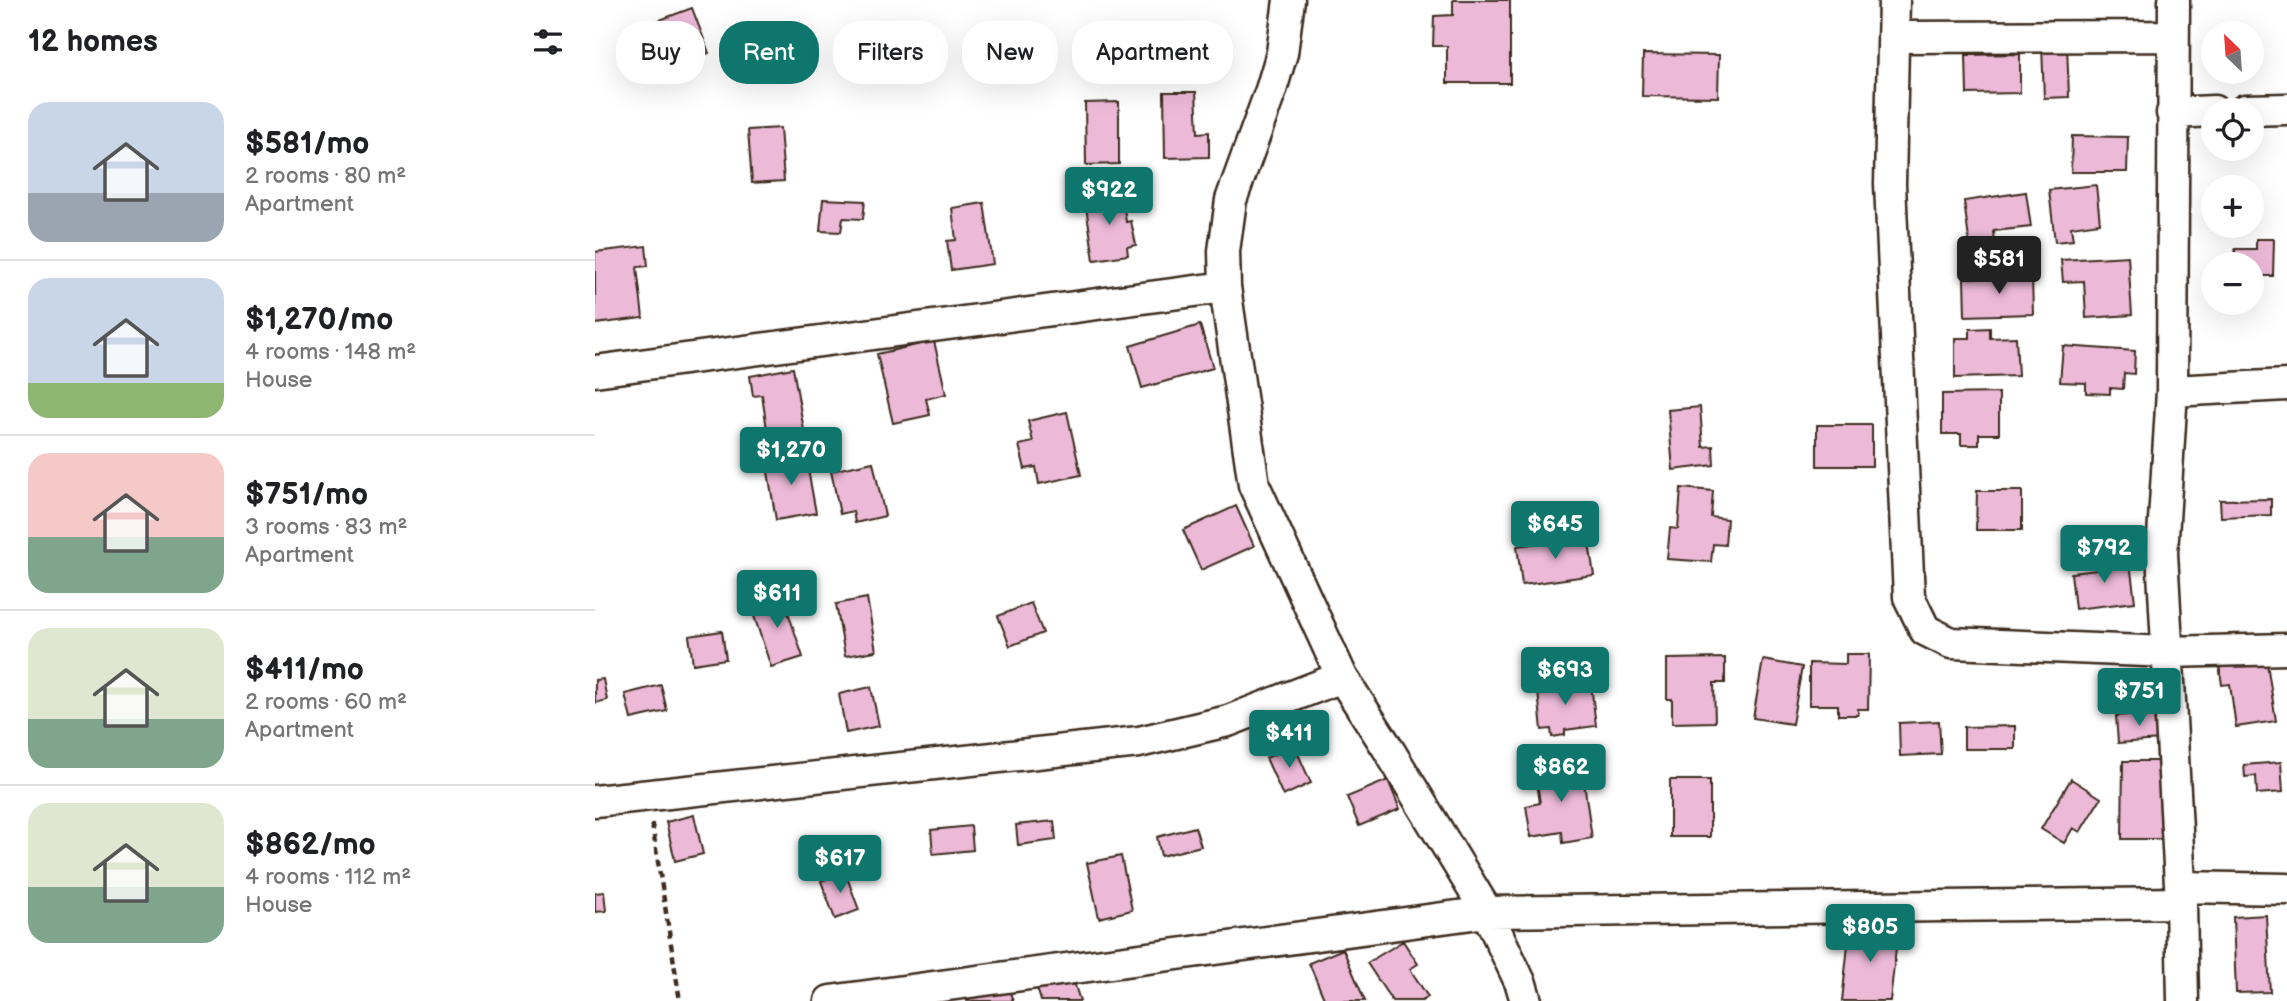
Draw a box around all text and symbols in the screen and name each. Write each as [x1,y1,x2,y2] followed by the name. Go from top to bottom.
[616,21,705,84] chip: Buy
[719,21,819,84] chip: Rent
[833,21,948,84] chip: Filters
[962,21,1058,84] chip: New
[1072,21,1233,84] chip: Apartment
[2201,21,2265,84] north arrow
[2201,21,2264,315] map controls
[529,23,567,61] icon: filters
[28,24,158,60] text: 12 homes
[2201,98,2264,161] button: locate
[245,126,369,162] text: $581/mo
[84,130,168,214] icon: home
[245,162,406,190] text: 2 rooms · 80 m²
[1068,168,1150,227] pin: $922
[2201,175,2264,238] button: +
[1081,176,1137,204] text: $922
[245,190,354,218] text: Apartment
[1958,236,2040,296] pin: $581
[1973,245,2025,273] text: $581
[2201,252,2264,315] button: −
[245,302,393,338] text: $1,270/mo
[84,306,168,390] icon: home
[245,338,416,366] text: 4 rooms · 148 m²
[245,366,312,394] text: House
[734,428,848,487] pin: $1,270
[756,436,826,464] text: $1,270
[245,477,368,513] text: $751/mo
[84,481,168,565] icon: home
[1514,502,1596,561] pin: $645
[1527,510,1583,538] text: $645
[245,513,407,541] text: 3 rooms · 83 m²
[2063,526,2145,585] pin: $792
[2076,534,2132,562] text: $792
[245,541,354,569] text: Apartment
[736,570,818,630] pin: $611
[753,579,801,607] text: $611
[1524,648,1606,707] pin: $693
[245,652,364,688] text: $411/mo
[84,656,168,740] icon: home
[1537,656,1593,684] text: $693
[2098,668,2180,728] pin: $751
[2114,677,2164,705] text: $751
[245,688,407,716] text: 2 rooms · 60 m²
[1248,710,1330,770] pin: $411
[245,716,354,744] text: Apartment
[1265,719,1313,747] text: $411
[1520,744,1602,804] pin: $862
[1533,753,1589,781] text: $862
[245,827,376,863] text: $862/mo
[84,831,168,915] icon: home
[799,836,881,895] pin: $617
[814,844,866,872] text: $617
[245,863,411,891] text: 4 rooms · 112 m²
[245,891,312,919] text: House
[1829,904,1911,964] pin: $805
[1842,913,1898,941] text: $805

